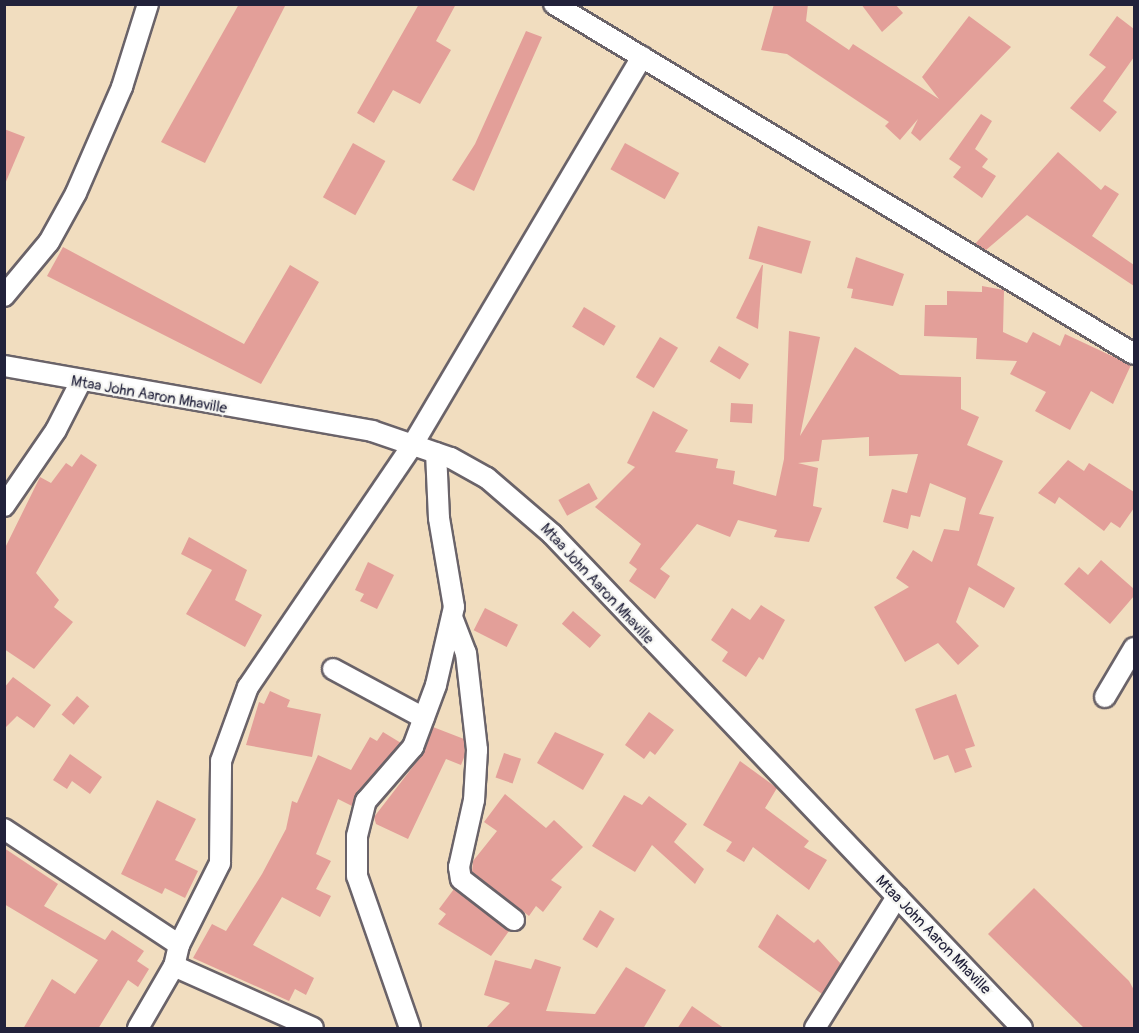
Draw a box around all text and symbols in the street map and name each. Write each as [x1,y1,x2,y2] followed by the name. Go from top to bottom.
[70,372,228,418] street label: Mtaa John Aaron Mhaville
[536,520,658,648] street label: Mtaa John Aaron Mhaville
[872,872,994,998] street label: Mtaa John Aaron Mhaville

